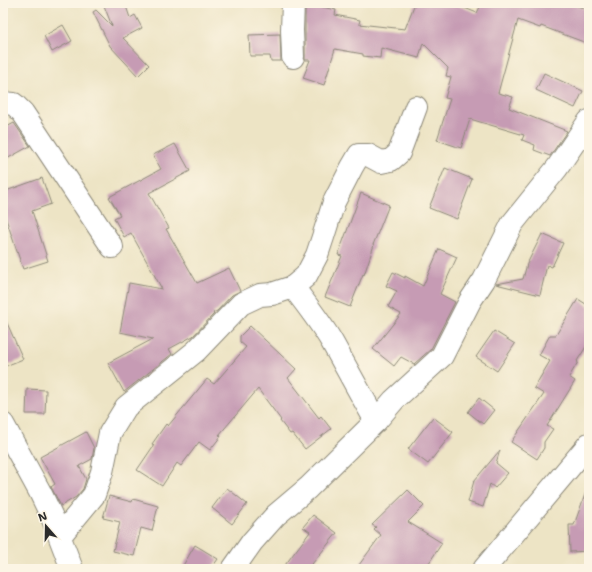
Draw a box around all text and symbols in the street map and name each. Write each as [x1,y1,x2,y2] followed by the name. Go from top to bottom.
[26,506,66,546] north arrow
[36,508,50,526] text: N

